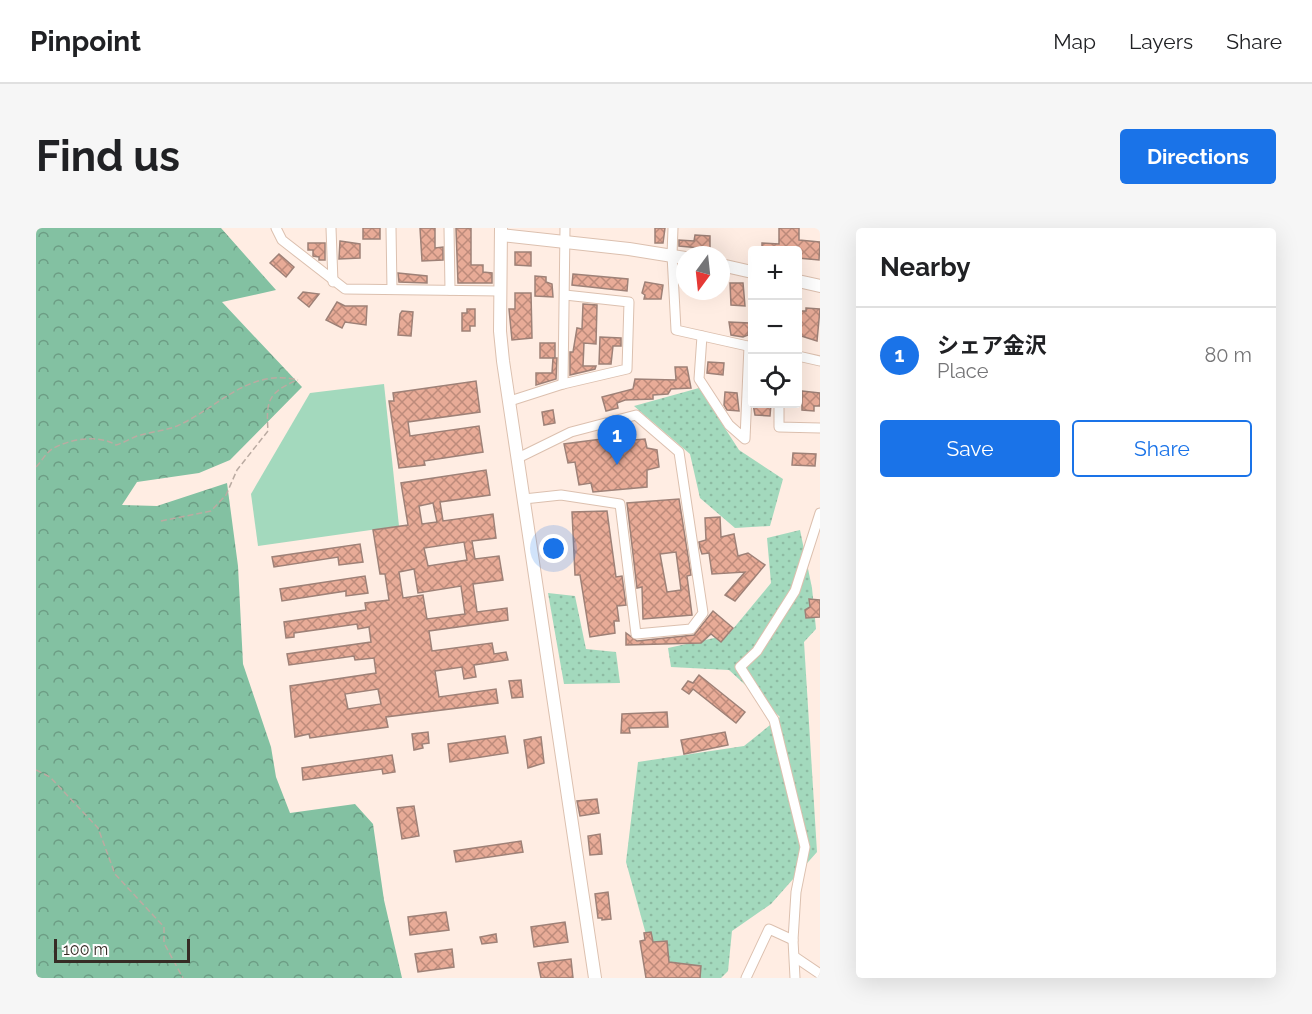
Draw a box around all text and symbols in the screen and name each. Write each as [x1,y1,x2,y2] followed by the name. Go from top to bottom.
[30,25,141,58] text: Pinpoint
[1053,29,1096,54] text: Map
[1129,29,1193,54] text: Layers
[1226,29,1282,54] text: Share
[1120,129,1276,184] button: Directions
[36,132,180,181] text: Find us
[676,246,730,300] north arrow
[748,246,802,408] map controls
[748,246,802,300] button: +
[880,252,970,282] text: Nearby
[748,300,802,354] button: −
[937,332,1047,358] text: シェア金沢
[895,343,904,367] text: 1
[1204,343,1252,367] text: 80 m
[748,354,802,408] button: locate
[937,359,988,383] text: Place
[598,416,636,465] pin: 1
[880,420,1060,477] button: Save
[1072,420,1252,477] button: Share
[539,534,568,563] your location
[54,936,190,964] scale bar
[63,940,108,959] text: 100 m

